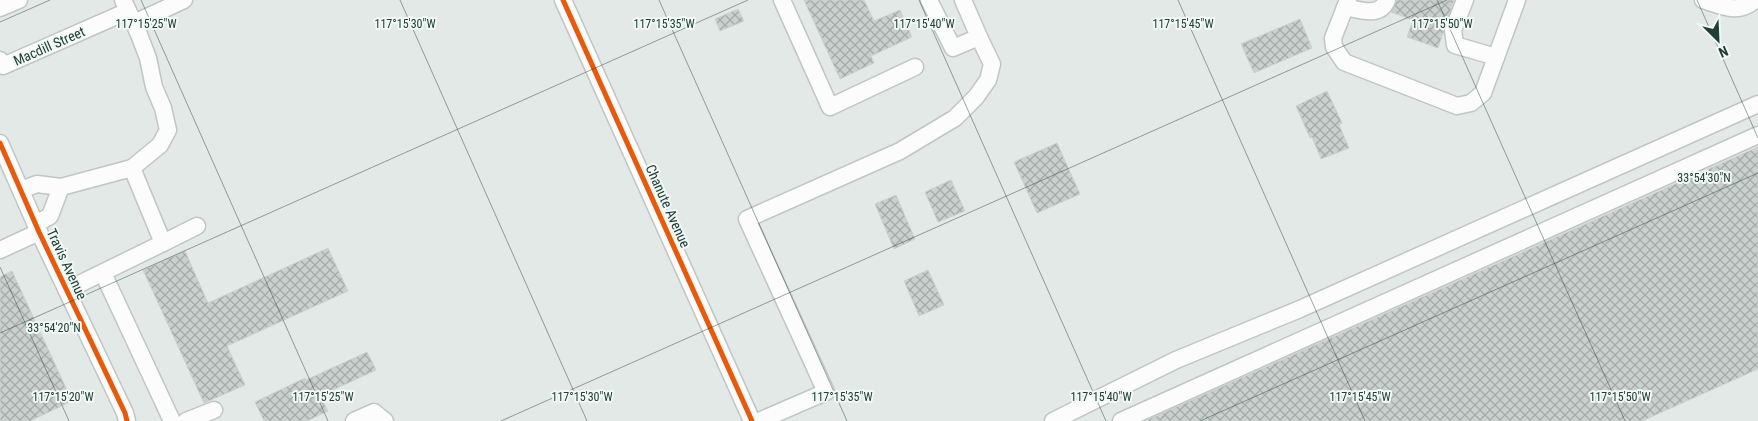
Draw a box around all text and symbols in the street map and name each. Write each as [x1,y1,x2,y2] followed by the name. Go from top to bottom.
[1693,15,1743,65] north arrow
[115,17,177,31] text: 117°15'25"W
[374,17,436,31] text: 117°15'30"W
[633,17,695,31] text: 117°15'35"W
[893,17,955,31] text: 117°15'40"W
[1152,17,1214,31] text: 117°15'45"W
[1411,17,1473,31] text: 117°15'50"W
[11,23,87,69] street label: Macdill Street
[1716,43,1730,61] text: N
[643,162,694,250] street label: Chanute Avenue
[1677,171,1731,185] text: 33°54'30"N
[44,226,91,302] street label: Travis Avenue
[27,321,81,335] text: 33°54'20"N
[32,390,94,404] text: 117°15'20"W
[292,390,354,404] text: 117°15'25"W
[551,390,613,404] text: 117°15'30"W
[811,390,873,404] text: 117°15'35"W
[1070,390,1132,404] text: 117°15'40"W
[1329,390,1391,404] text: 117°15'45"W
[1589,390,1651,404] text: 117°15'50"W

